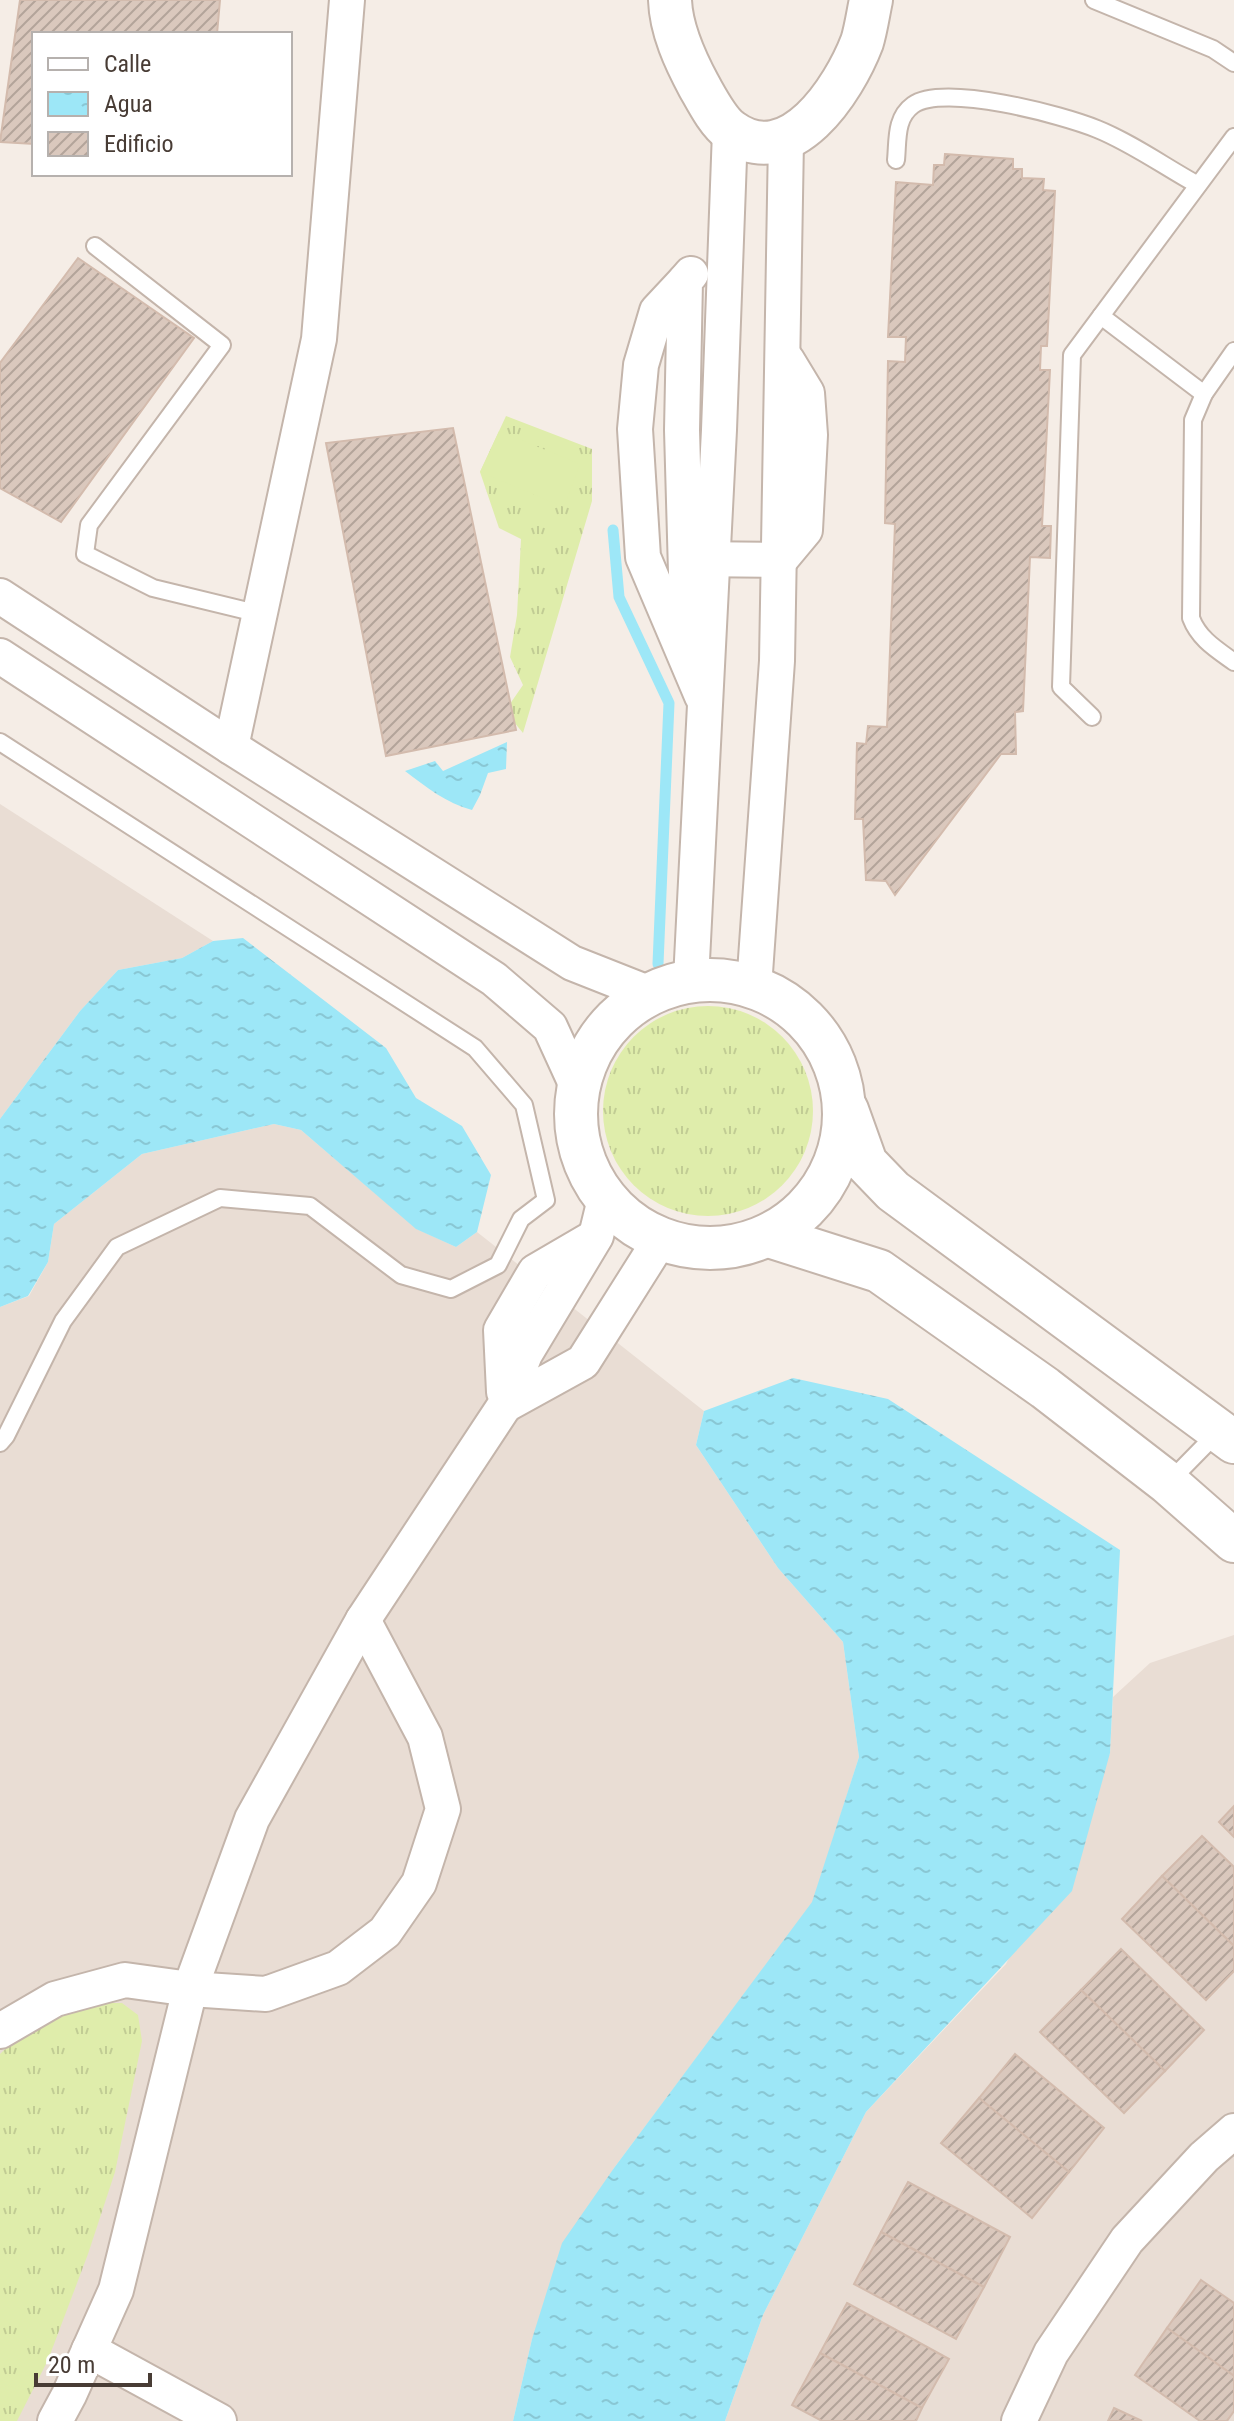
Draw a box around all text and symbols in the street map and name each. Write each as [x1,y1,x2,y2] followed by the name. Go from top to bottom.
[32,32,292,176] legend
[104,50,151,78] text: Calle
[104,90,153,118] text: Agua
[104,130,174,158] text: Edificio
[36,2337,150,2387] scale bar
[48,2351,95,2379] text: 20 m

